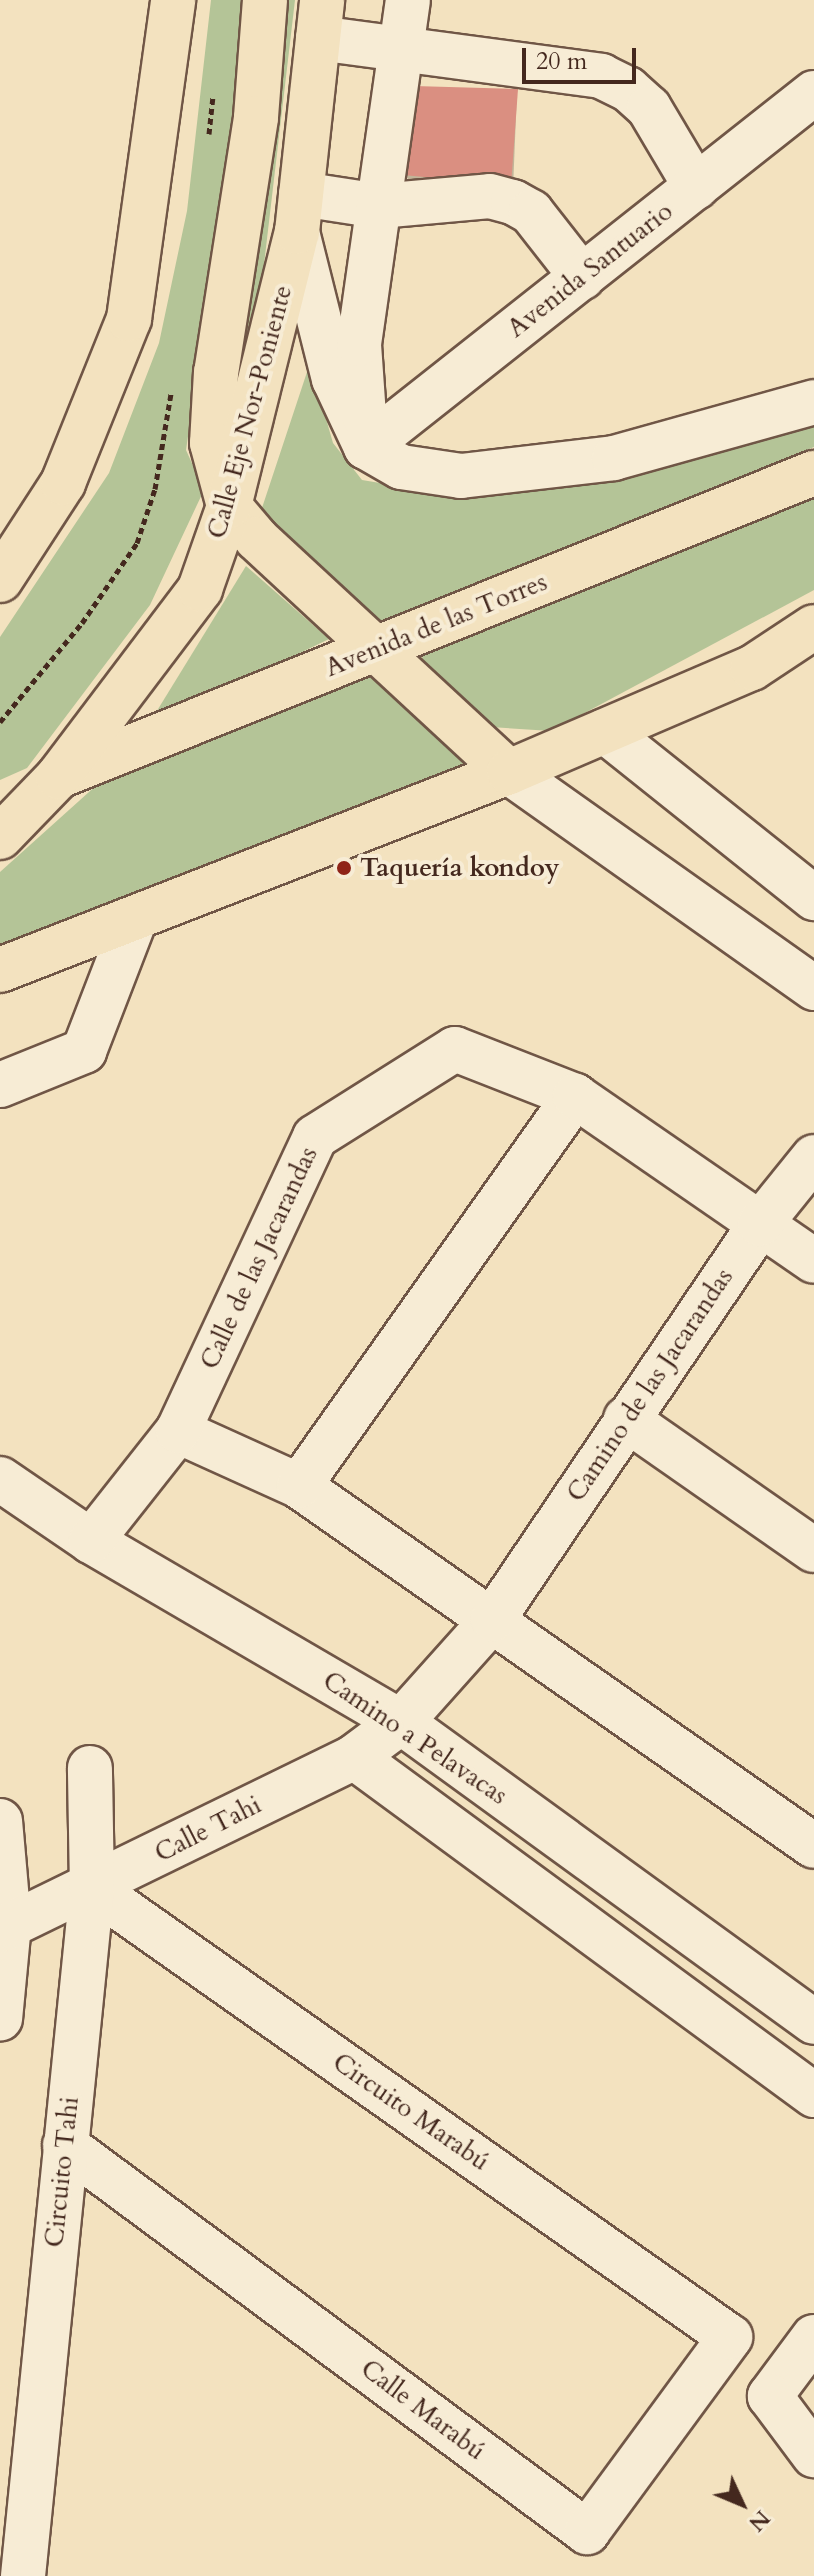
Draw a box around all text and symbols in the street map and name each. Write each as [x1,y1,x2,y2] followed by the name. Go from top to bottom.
[526,32,640,82] scale bar
[536,45,587,78] text: 20 m
[501,196,679,344] street label: Avenida Santuario
[201,282,299,542] street label: Calle Eje Nor-Poniente
[321,566,551,684] street label: Avenida de las Torres
[360,852,559,884] place label: Taquería kondoy
[335,859,353,877] marker: Taquería kondoy
[194,1142,324,1374] street label: Calle de las Jacarandas
[560,1262,740,1508] street label: Camino de las Jacarandas
[317,1665,513,1811] street label: Camino a Pelavacas
[150,1789,266,1869] street label: Calle Tahi
[327,2046,495,2178] street label: Circuito Marabú
[39,2095,85,2249] street label: Circuito Tahi
[355,2353,491,2467] street label: Calle Marabú
[702,2464,782,2544] north arrow
[742,2503,777,2538] text: N

